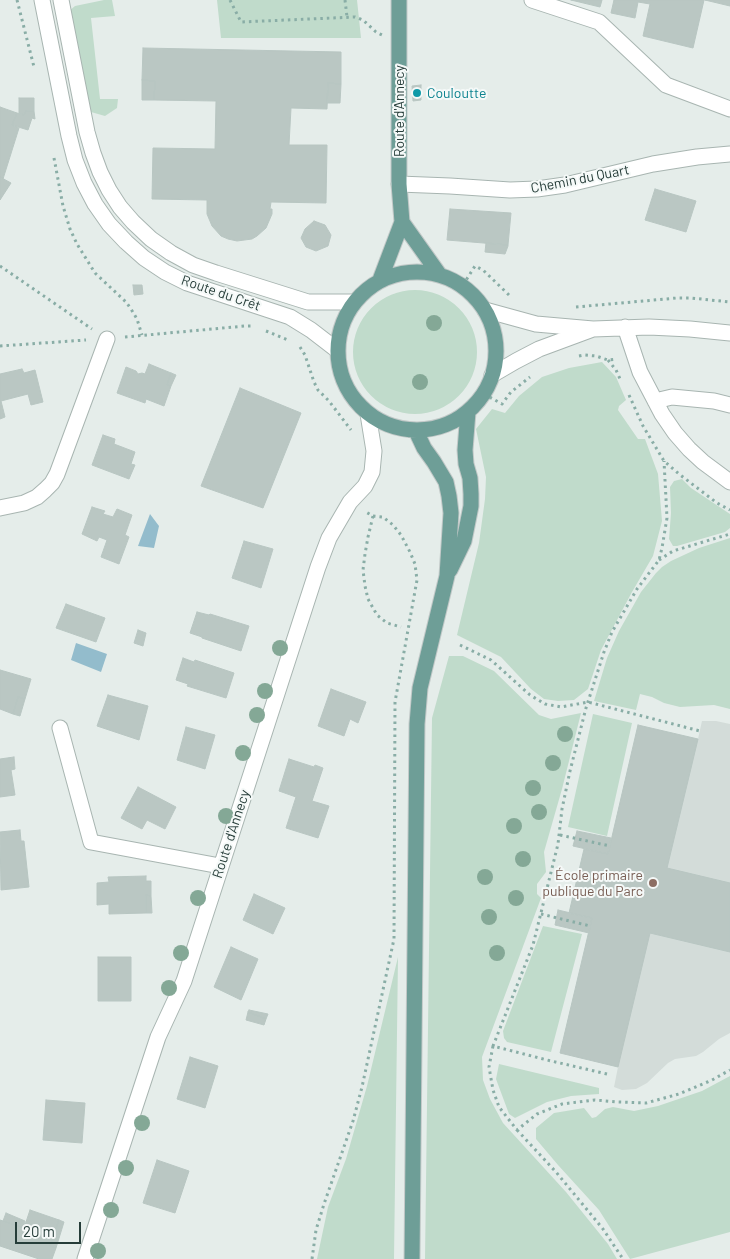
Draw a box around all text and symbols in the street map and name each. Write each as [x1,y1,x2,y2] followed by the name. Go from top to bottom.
[391,65,407,157] street label: Route d'Annecy
[427,85,486,101] place label: Couloutte
[411,87,423,99] marker: Couloutte
[529,161,631,197] street label: Chemin du Quart
[179,272,263,314] street label: Route du Crêt
[209,788,253,880] street label: Route d'Annecy
[542,867,643,900] place label: École primaire publique du Parc
[647,877,659,889] marker: École primaire publique du Parc
[18,1212,84,1244] scale bar
[23,1222,55,1240] text: 20 m

